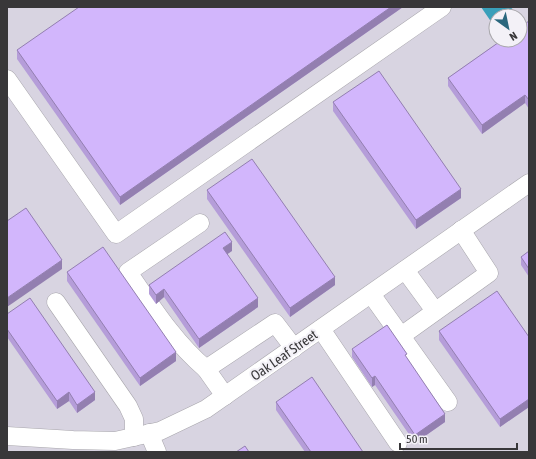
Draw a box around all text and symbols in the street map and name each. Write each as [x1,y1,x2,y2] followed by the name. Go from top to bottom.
[488,8,528,48] north arrow
[507,30,519,43] text: N
[248,326,320,384] street label: Oak Leaf Street
[400,425,517,451] scale bar
[406,432,428,446] text: 50 m

